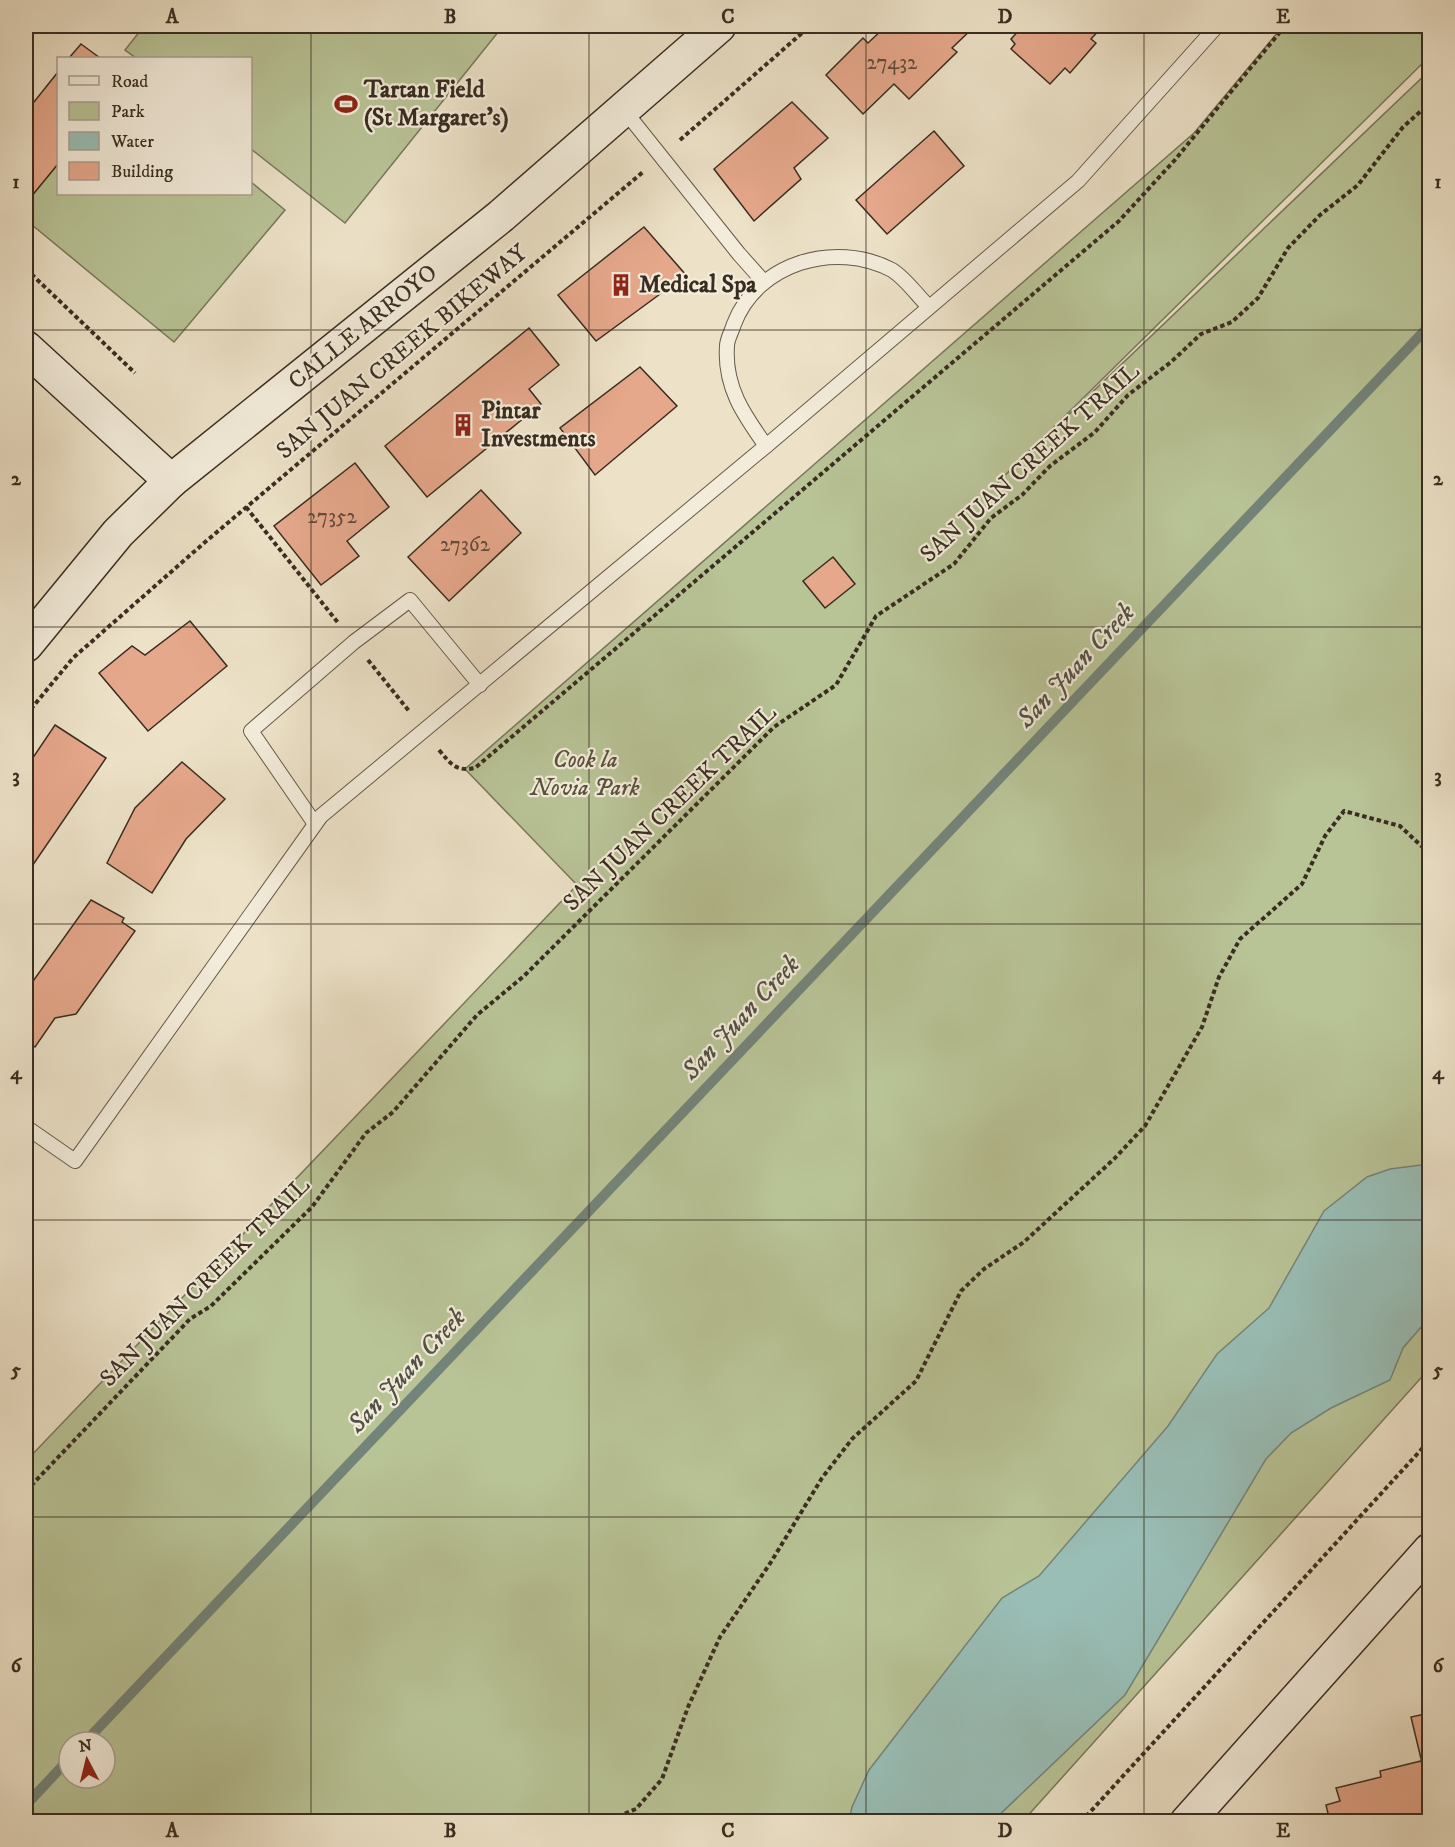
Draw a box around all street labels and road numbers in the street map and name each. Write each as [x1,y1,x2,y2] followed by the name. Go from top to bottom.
[270,238,534,466] street label: SAN JUAN CREEK BIKEWAY
[282,258,444,396] street label: CALLE ARROYO
[914,357,1146,569] street label: SAN JUAN CREEK TRAIL
[557,698,783,918] street label: SAN JUAN CREEK TRAIL
[94,1171,316,1393] street label: SAN JUAN CREEK TRAIL

